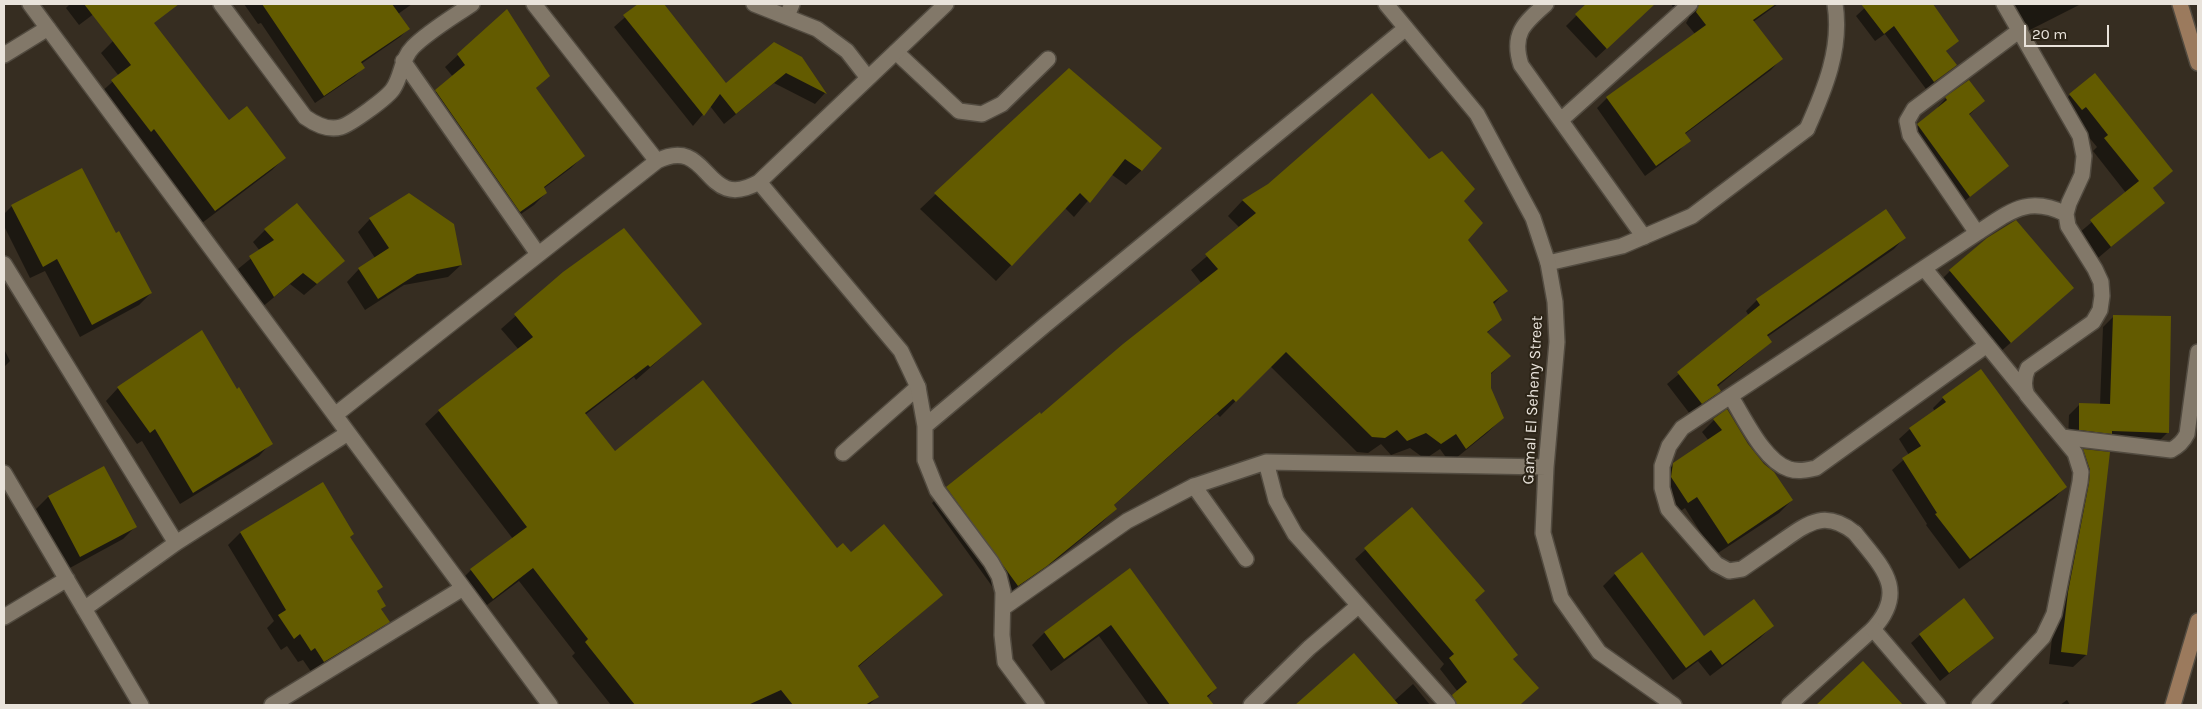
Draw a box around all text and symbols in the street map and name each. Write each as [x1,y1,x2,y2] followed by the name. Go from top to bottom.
[2027,15,2112,47] scale bar
[2032,25,2067,43] text: 20 m
[1519,315,1547,485] street label: Gamal El Seheny Street

